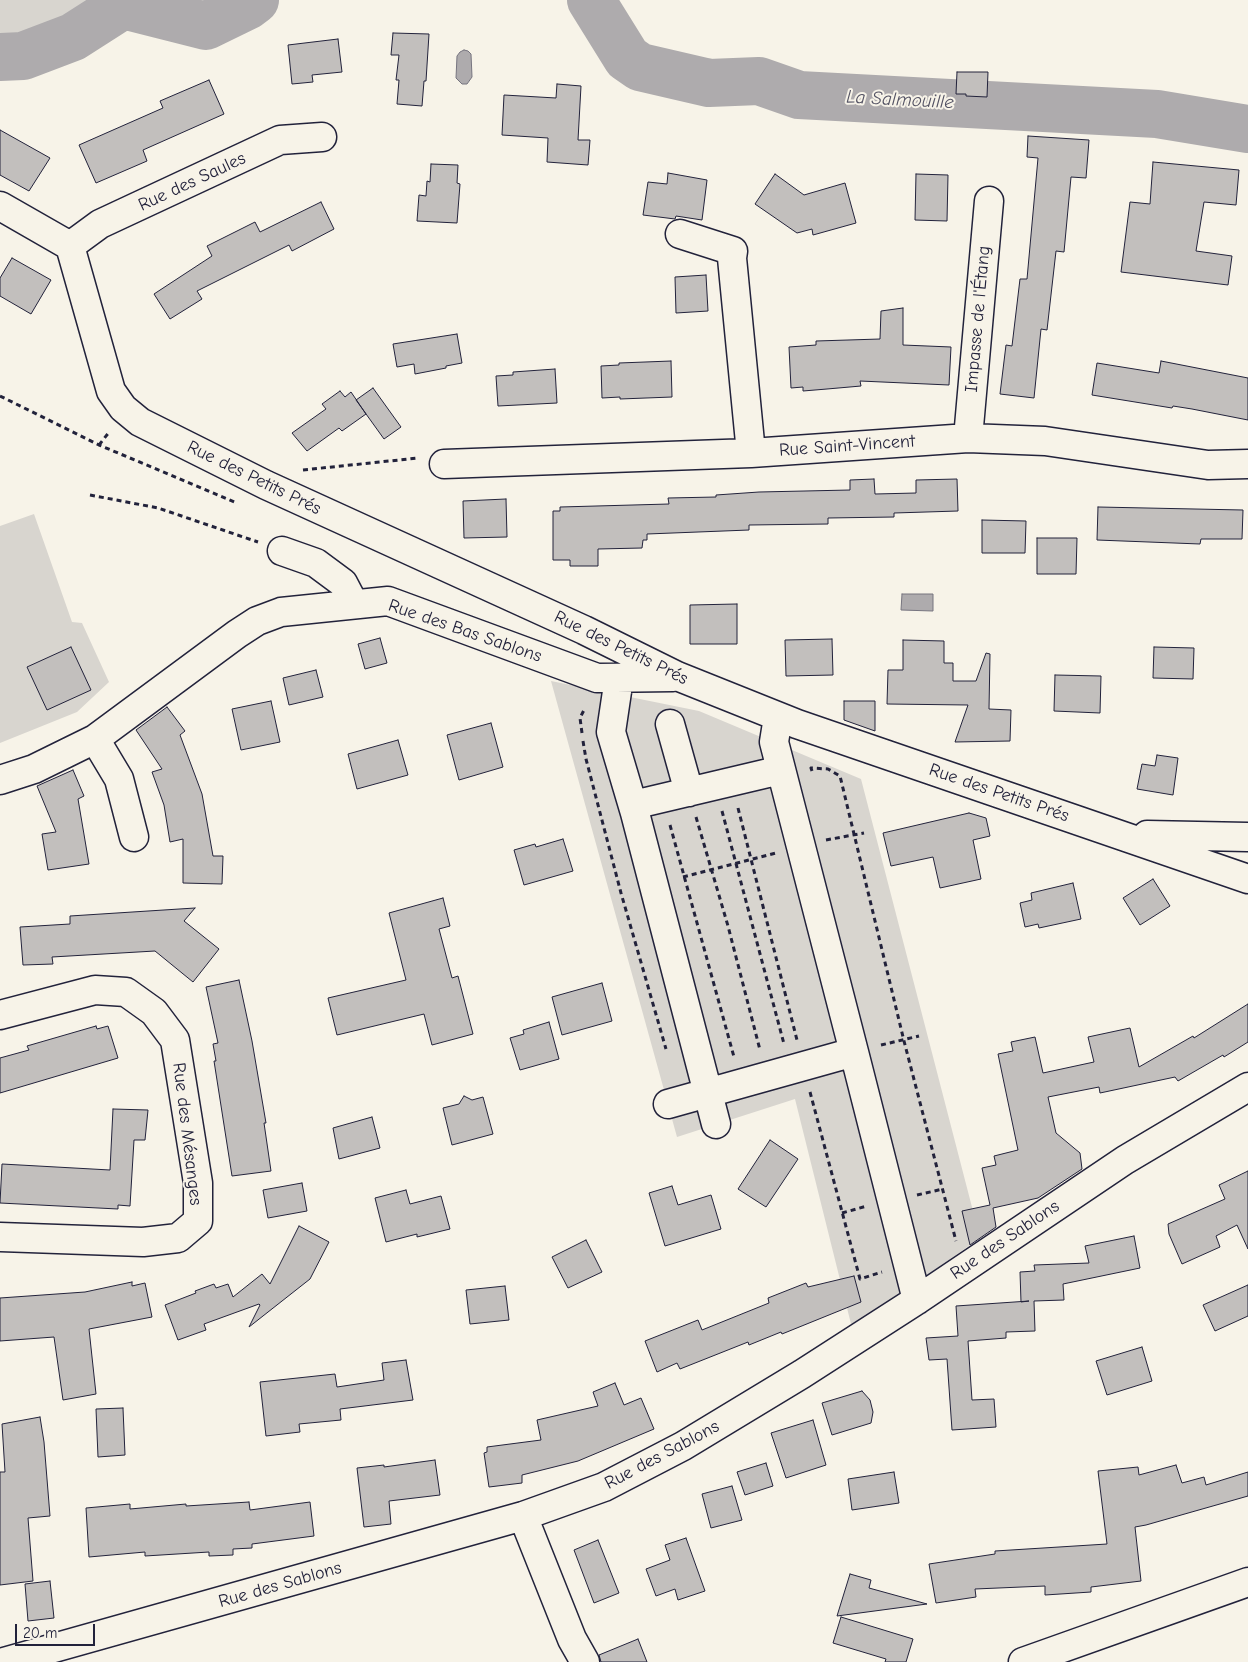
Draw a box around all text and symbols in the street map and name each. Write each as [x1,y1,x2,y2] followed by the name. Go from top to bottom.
[846,86,954,114] water label: La Salmouille
[135,148,249,216] street label: Rue des Saules
[961,245,995,393] street label: Impasse de l'Étang
[778,430,916,462] street label: Rue Saint-Vincent
[183,436,325,520] street label: Rue des Petits Prés
[386,595,544,667] street label: Rue des Bas Sablons
[550,606,692,690] street label: Rue des Petits Prés
[926,759,1072,827] street label: Rue des Petits Prés
[168,1061,206,1207] street label: Rue des Mésanges
[946,1196,1064,1284] street label: Rue des Sablons
[601,1416,723,1494] street label: Rue des Sablons
[216,1557,344,1613] street label: Rue des Sablons
[18,1614,98,1646] scale bar
[23,1624,57,1642] text: 20 m

